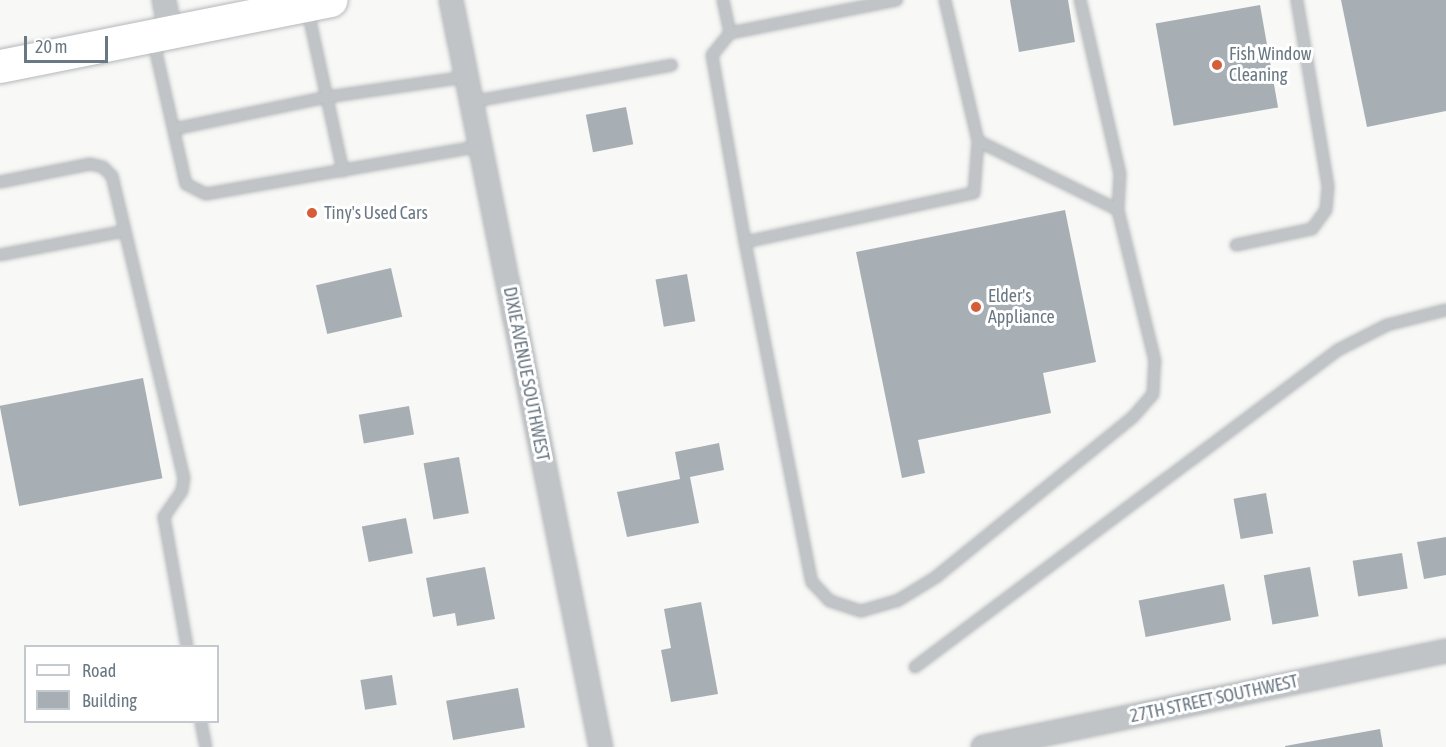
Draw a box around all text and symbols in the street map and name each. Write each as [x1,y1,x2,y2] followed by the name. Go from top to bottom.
[27,24,111,62] scale bar
[35,36,67,57] text: 20 m
[1229,44,1311,86] place label: Fish Window Cleaning
[1210,58,1224,72] marker: Fish Window Cleaning
[324,202,428,224] place label: Tiny's Used Cars
[305,206,319,220] marker: Tiny's Used Cars
[499,285,553,463] street label: DIXIE AVENUE SOUTHWEST
[988,286,1055,328] place label: Elder's Appliance
[969,300,983,314] marker: Elder's Appliance
[24,645,219,723] legend
[82,660,116,681] text: Road
[1128,671,1300,727] street label: 27TH STREET SOUTHWEST
[82,690,137,711] text: Building

